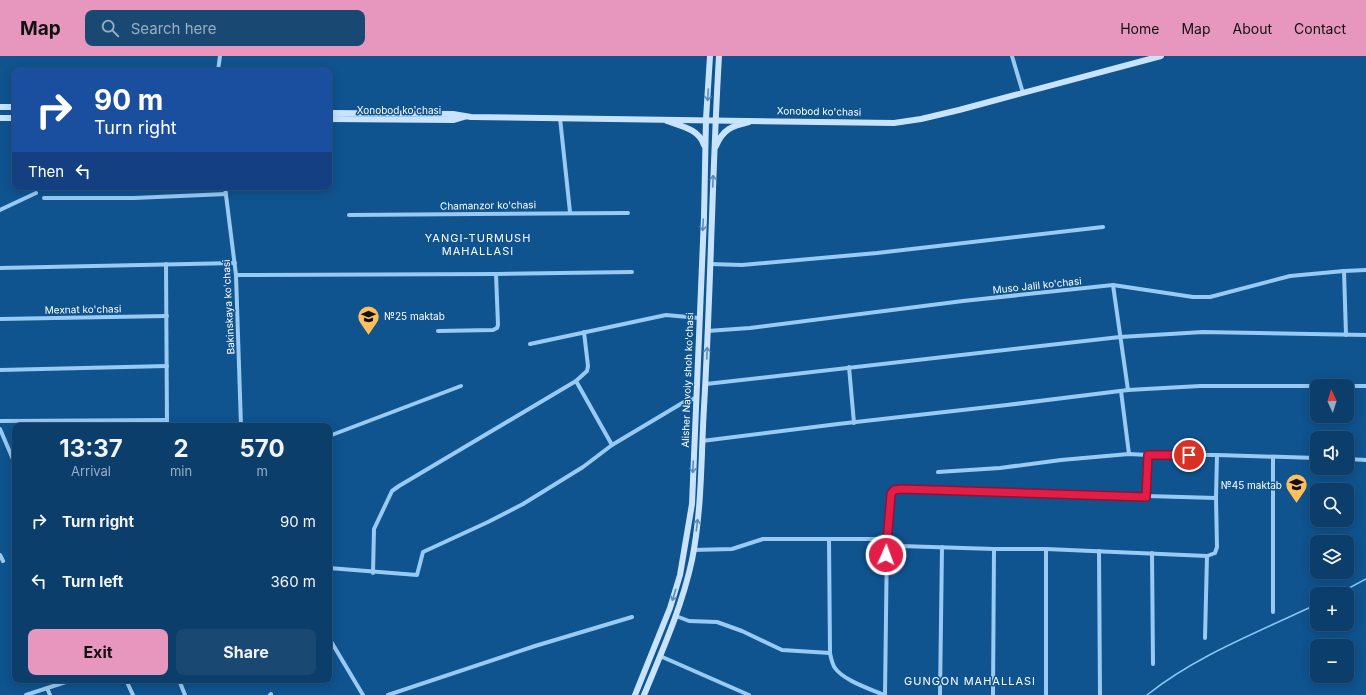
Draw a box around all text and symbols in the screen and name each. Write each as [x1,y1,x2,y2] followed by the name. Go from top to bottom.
[85,10,365,46] search box
[20,17,61,40] text: Map
[99,17,121,39] icon: search
[131,19,216,38] text: Search here
[1120,20,1159,37] text: Home
[1181,20,1211,37] text: Map
[1233,20,1272,37] text: About
[1294,20,1346,37] text: Contact
[94,83,163,117] text: 90 m
[28,84,80,136] icon: right
[704,88,711,101] one-way arrow
[357,104,441,116] street label: Xonobod ko'chasi
[777,104,861,118] street label: Xonobod ko'chasi
[94,117,177,138] text: Turn right
[72,160,94,182] icon: left
[28,162,64,181] text: Then
[710,175,717,188] one-way arrow
[440,198,536,212] street label: Chamanzor ko'chasi
[700,218,707,231] one-way arrow
[425,231,531,258] district label: YANGI-TURMUSH MAHALLASI
[220,259,236,355] street label: Bakinskaya ko'chasi
[992,274,1082,296] street label: Muso Jalil ko'chasi
[45,302,121,316] street label: Mexnat ko'chasi
[355,303,381,336] school or university icon: №25 maktab
[384,310,445,322] place label: №25 maktab
[679,312,695,448] street label: Alisher Navoiy shoh ko'chasi
[703,347,711,360] one-way arrow
[1310,379,1354,423] north arrow
[1310,379,1354,683] map controls
[1310,431,1354,475] button: sound
[59,434,123,463] text: 13:37
[174,434,189,463] text: 2
[240,434,285,463] text: 570
[1172,438,1206,472] pin
[1178,444,1200,466] icon: arrive
[689,460,697,473] one-way arrow
[71,463,111,479] text: Arrival
[170,463,192,479] text: min
[256,463,268,479] text: m
[1284,472,1310,505] school or university icon: №45 maktab
[1221,479,1282,491] place label: №45 maktab
[1310,483,1354,527] button: search
[28,510,50,532] icon: right
[62,512,134,531] text: Turn right
[280,512,316,531] text: 90 m
[693,519,700,532] one-way arrow
[865,534,907,576] position arrow
[1310,535,1354,579] button: layers
[28,570,50,592] icon: left
[62,572,123,591] text: Turn left
[271,572,316,591] text: 360 m
[1310,587,1354,631] button: +
[670,588,677,601] one-way arrow
[28,629,168,675] button: Exit
[176,629,316,675] button: Share
[1310,639,1354,683] button: −
[904,674,1036,688] district label: GUNGON MAHALLASI

